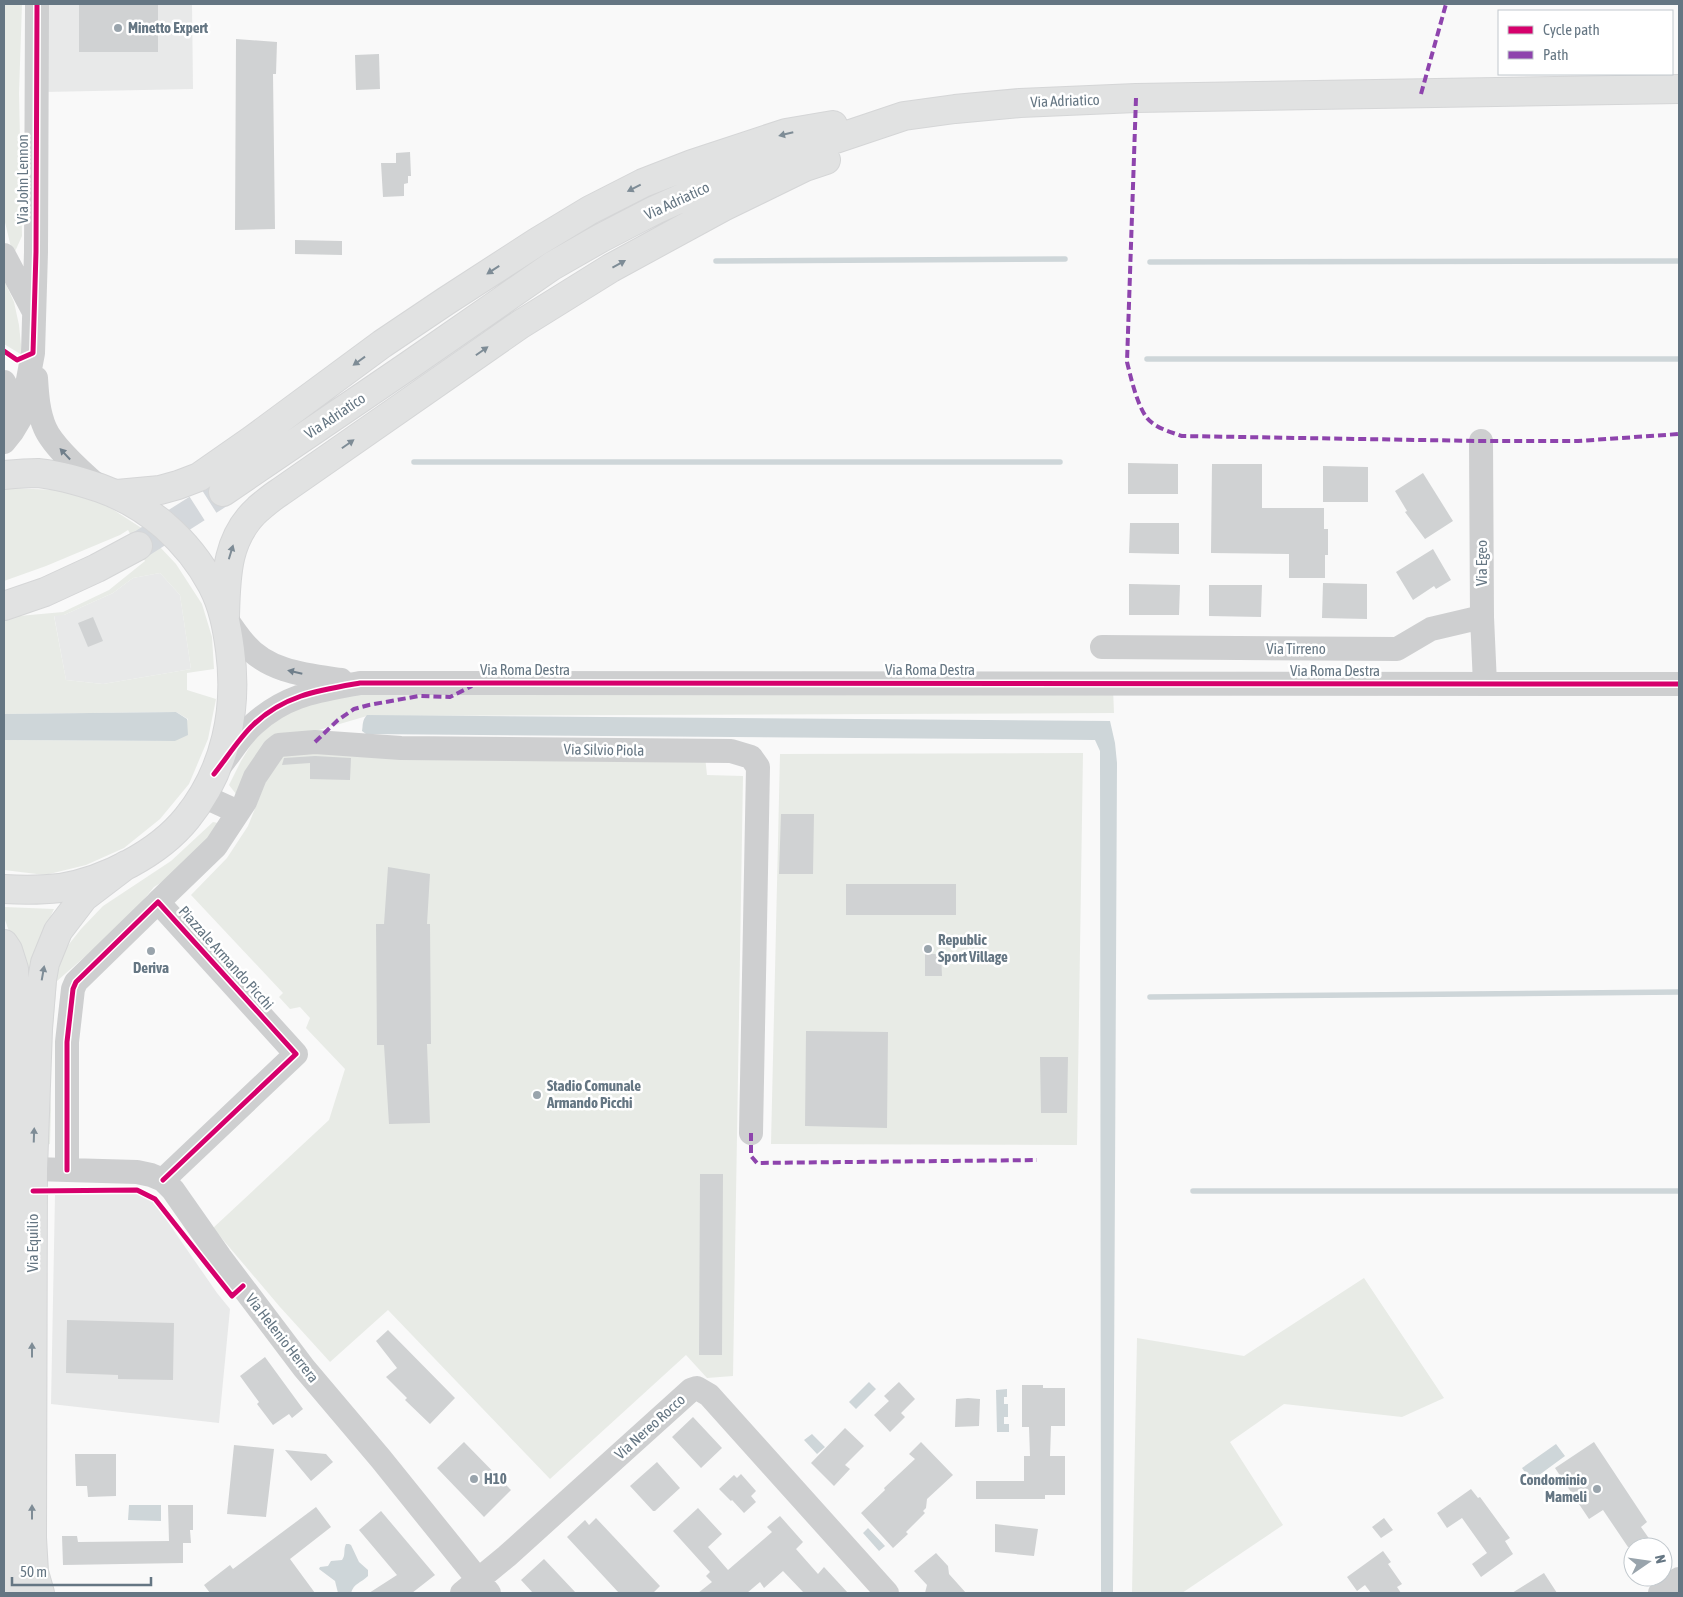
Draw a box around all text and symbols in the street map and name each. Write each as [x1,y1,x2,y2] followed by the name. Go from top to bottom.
[1498,10,1673,75] legend
[128,19,209,36] place label: Minetto Expert
[1543,21,1600,38] text: Cycle path
[112,22,124,34] marker: Minetto Expert
[1543,46,1569,63] text: Path
[1030,91,1100,110] street label: Via Adriatico
[779,130,794,138] one-way arrow
[14,134,31,224] street label: Via John Lennon
[642,178,712,223] street label: Via Adriatico
[626,184,641,192] one-way arrow
[612,259,625,268] one-way arrow
[487,265,500,275] one-way arrow
[475,346,489,356] one-way arrow
[353,356,366,367] one-way arrow
[301,389,368,442] street label: Via Adriatico
[342,439,355,449] one-way arrow
[59,449,71,461] one-way arrow
[1473,540,1490,586] street label: Via Egeo
[228,544,236,559] one-way arrow
[1266,640,1326,657] street label: Via Tirreno
[480,661,570,678] street label: Via Roma Destra
[885,661,975,678] street label: Via Roma Destra
[1290,662,1380,679] street label: Via Roma Destra
[286,668,302,676] one-way arrow
[564,740,644,759] street label: Via Silvio Piola
[175,902,277,1013] street label: Piazzale Armando Picchi
[938,931,1008,965] place label: Republic Sport Village
[922,943,934,955] marker: Republic Sport Village
[145,945,157,957] marker: Deriva
[133,959,169,976] place label: Deriva
[40,964,48,980] one-way arrow
[546,1077,641,1111] place label: Stadio Comunale Armando Picchi
[531,1089,543,1101] marker: Stadio Comunale Armando Picchi
[31,1127,39,1143] one-way arrow
[24,1214,41,1272] street label: Via Equilio
[242,1290,322,1386] street label: Via Helenio Herrera
[28,1342,36,1358] one-way arrow
[611,1391,688,1463] street label: Via Nereo Rocco
[484,1470,507,1487] place label: H10
[1520,1471,1587,1505] place label: Condominio Mameli
[468,1473,480,1485] marker: H10
[1591,1483,1603,1495] marker: Condominio Mameli
[28,1504,36,1520] one-way arrow
[1623,1537,1673,1587] north arrow
[1652,1553,1669,1565] text: N
[12,1554,151,1586] scale bar
[20,1563,47,1580] text: 50 m

